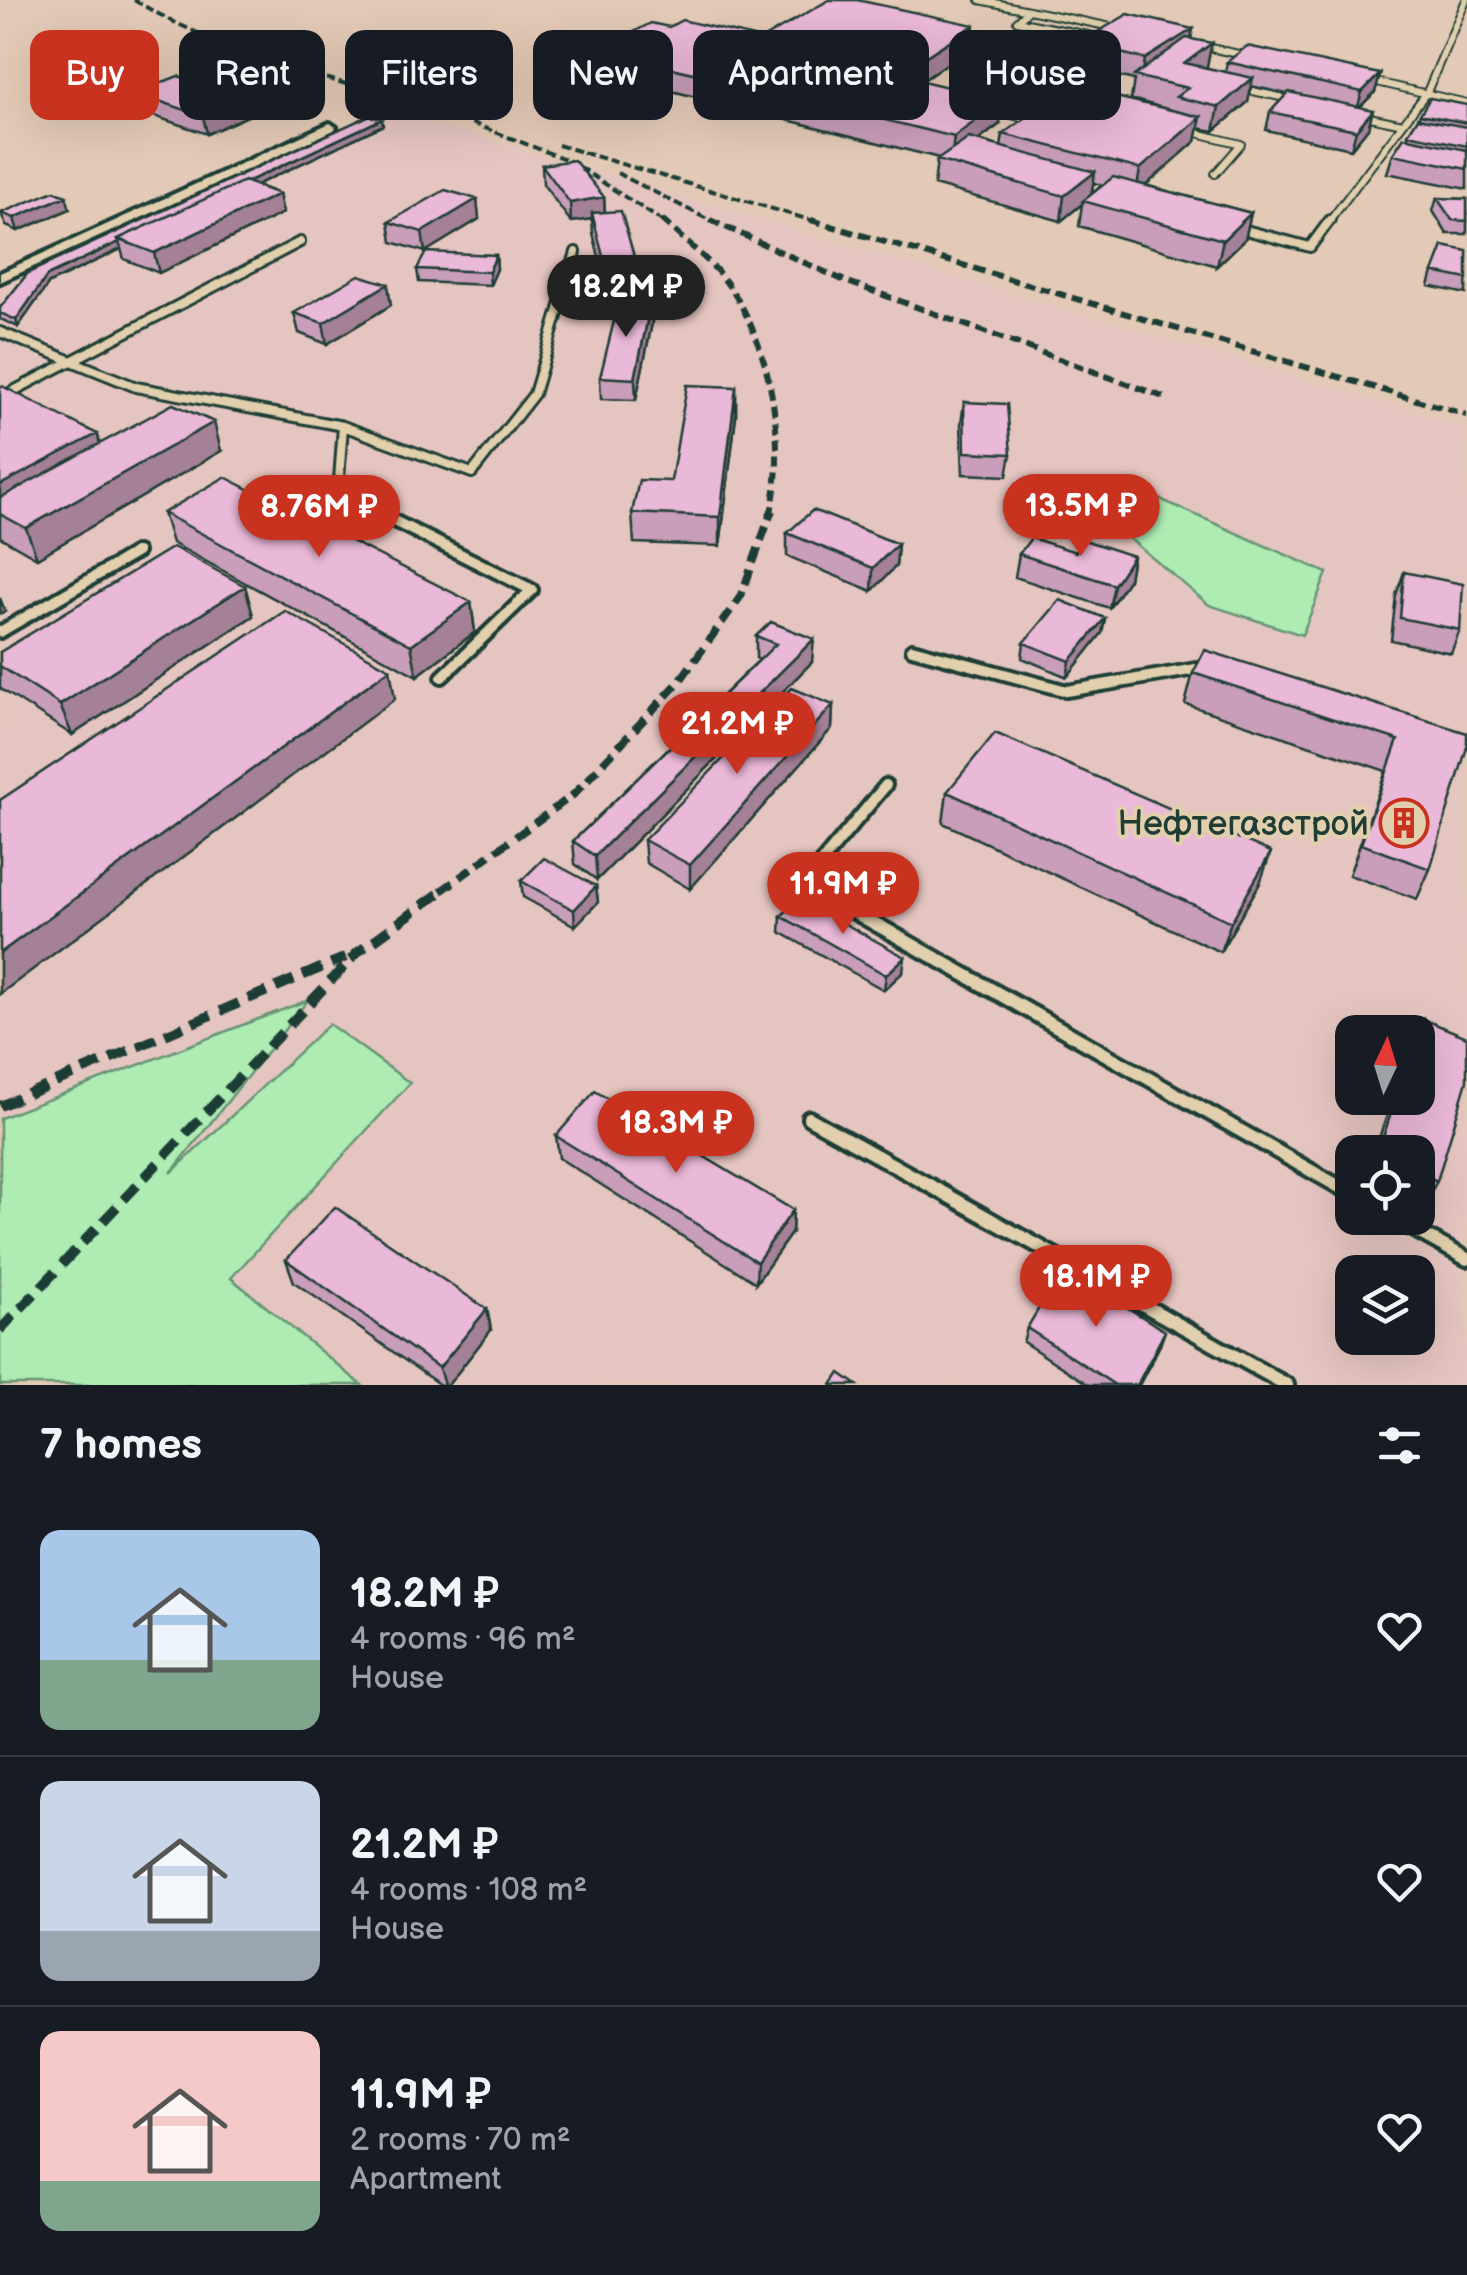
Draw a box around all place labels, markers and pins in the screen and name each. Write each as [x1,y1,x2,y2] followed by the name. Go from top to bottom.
[534,255,718,340] pin: 18.2M ₽
[989,474,1173,559] pin: 13.5M ₽
[227,475,411,560] pin: 8.76M ₽
[645,692,829,777] pin: 21.2M ₽
[1378,797,1430,849] building icon: Нефтегазстрой
[1117,803,1369,846] place label: Нефтегазстрой
[751,852,935,937] pin: 11.9M ₽
[584,1091,768,1176] pin: 18.3M ₽
[1004,1245,1188,1330] pin: 18.1M ₽

